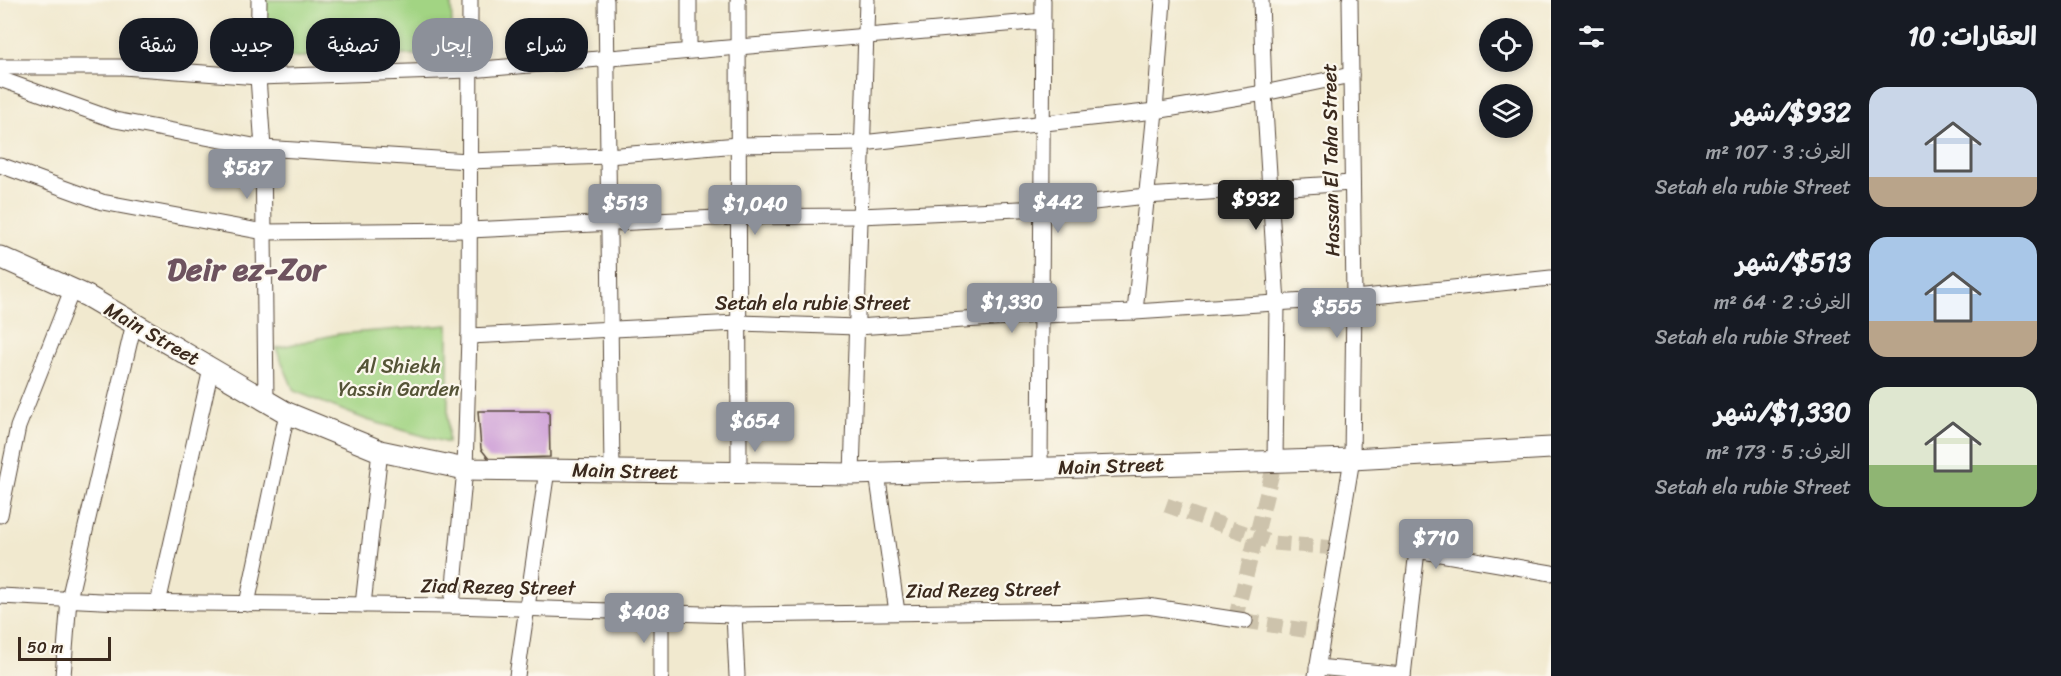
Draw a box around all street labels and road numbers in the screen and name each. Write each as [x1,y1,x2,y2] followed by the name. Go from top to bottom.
[1312,63,1350,257] street label: Hassan El Taha Street
[715,286,911,321] street label: Setah ela rubie Street
[97,292,207,376] street label: Main Street
[1057,447,1165,485] street label: Main Street
[572,453,679,489] street label: Main Street
[420,568,577,606] street label: Ziad Rezeg Street
[905,571,1062,609] street label: Ziad Rezeg Street

